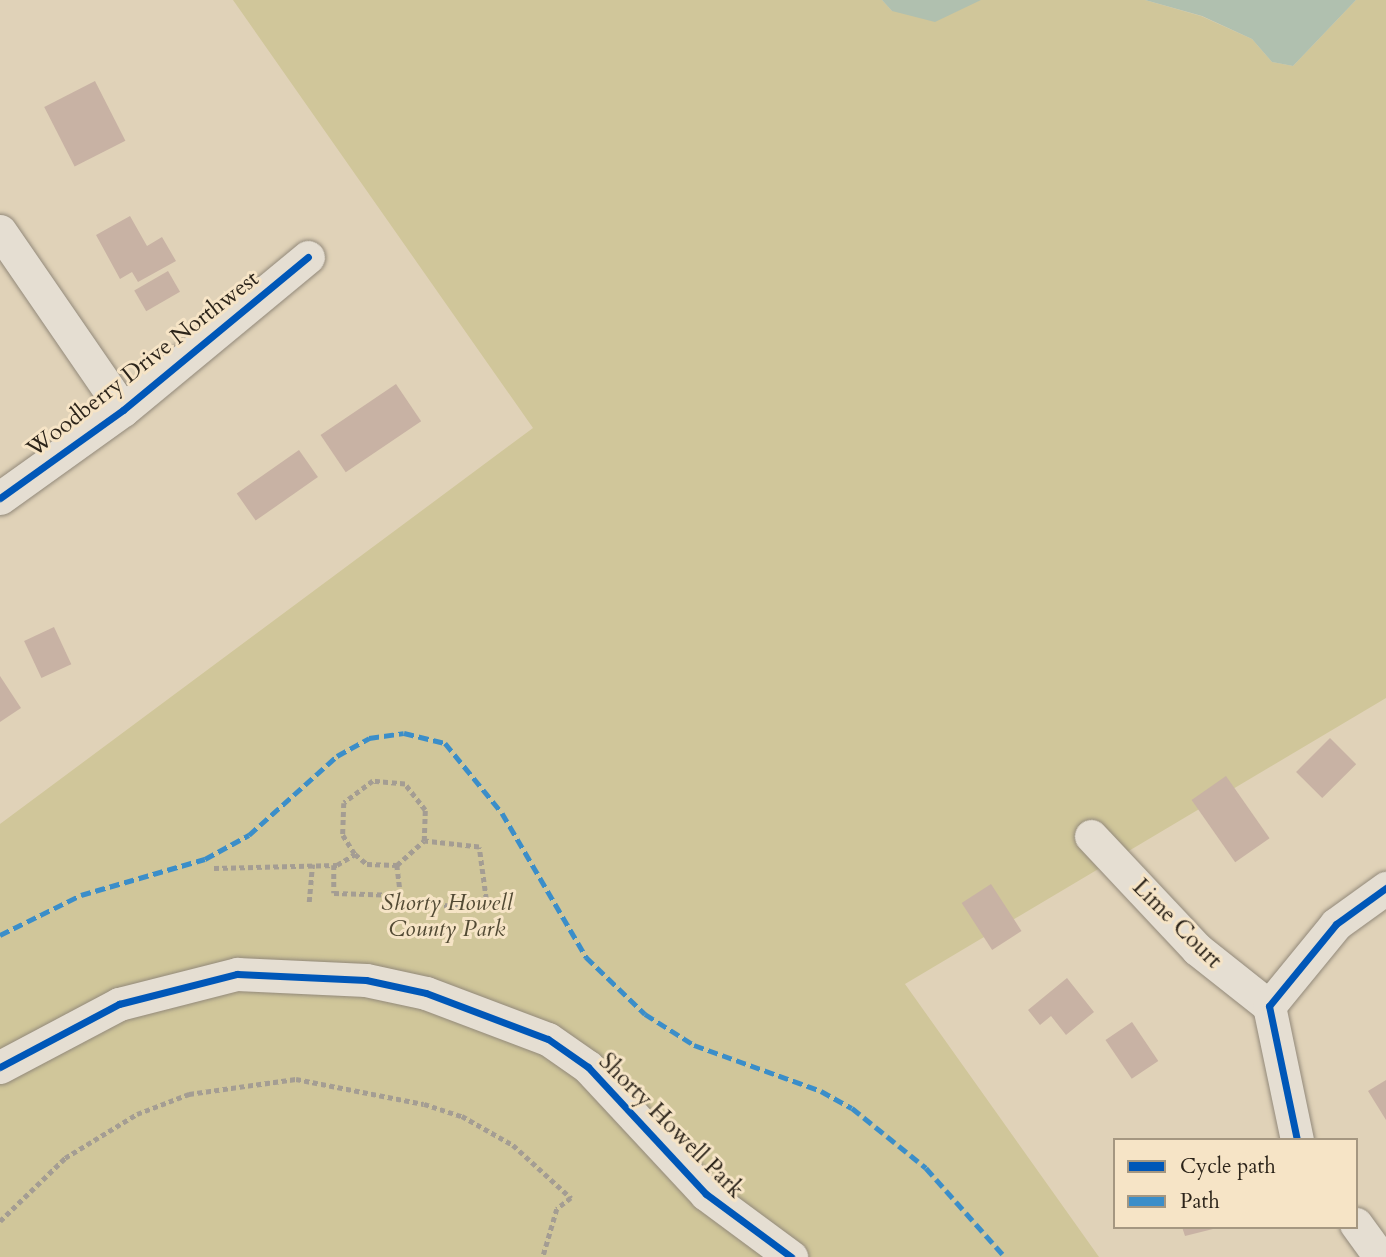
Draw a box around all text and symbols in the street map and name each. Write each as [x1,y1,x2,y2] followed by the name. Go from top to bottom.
[22,265,264,463] street label: Woodberry Drive Northwest
[1127,874,1227,974] street label: Lime Court
[381,889,513,943] park label: Shorty Howell County Park
[593,1048,749,1204] street label: Shorty Howell Park
[1113,1138,1358,1229] legend
[1180,1152,1276,1181] text: Cycle path
[1180,1187,1220,1216] text: Path

